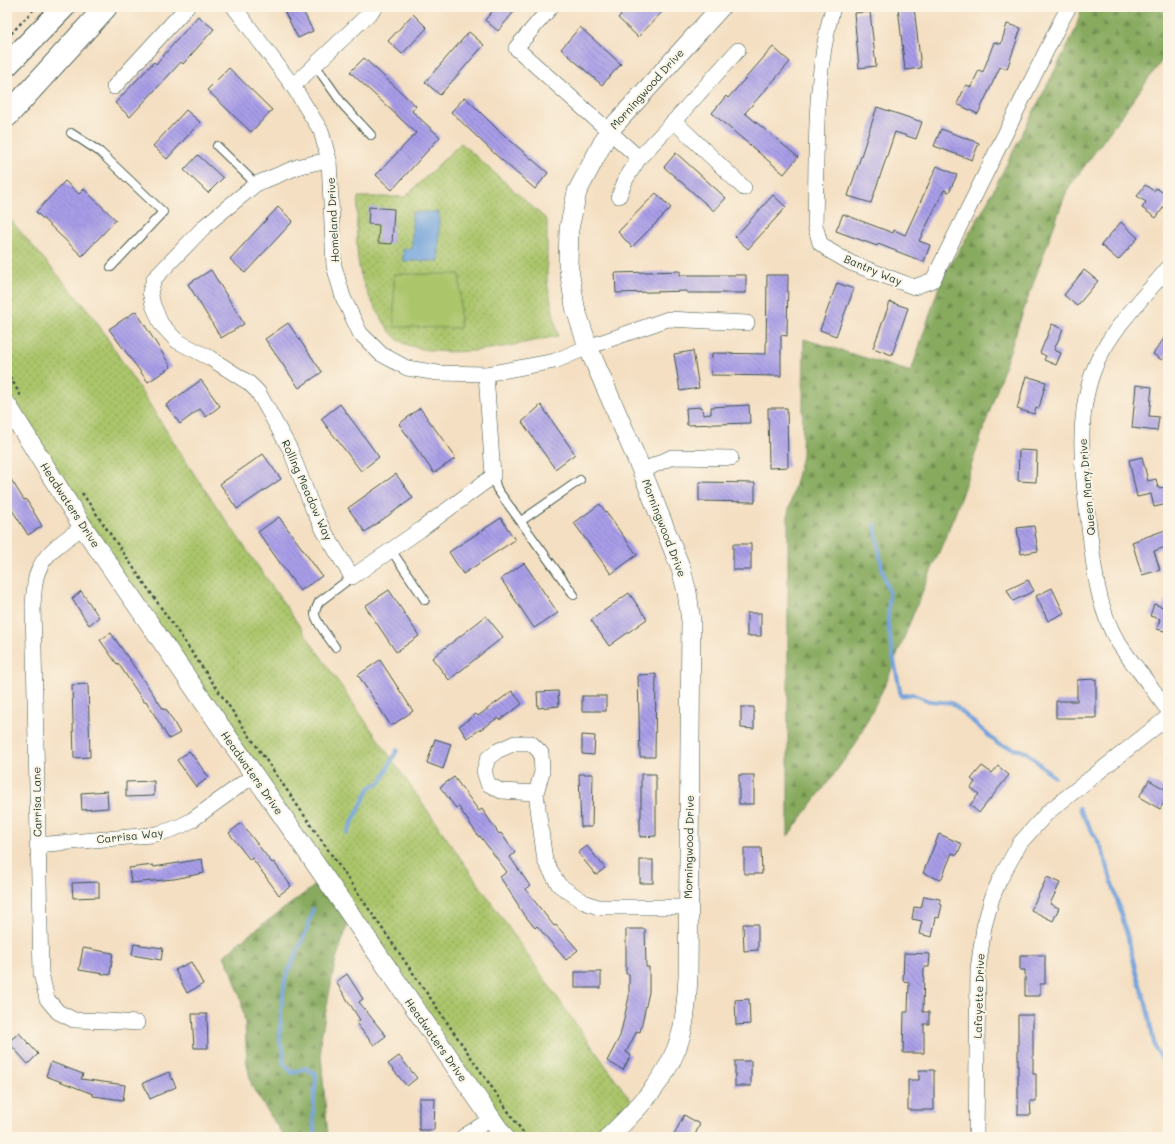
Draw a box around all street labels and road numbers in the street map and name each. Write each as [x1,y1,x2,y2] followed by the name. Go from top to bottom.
[606,45,687,132] street label: Morningwood Drive
[323,177,342,263] street label: Homeland Drive
[842,251,905,289] street label: Bantry Way
[278,437,337,543] street label: Rolling Meadow Way
[1075,438,1098,536] street label: Queen Mary Drive
[37,459,104,550] street label: Headwaters Drive
[639,477,690,579] street label: Morningwood Drive
[218,728,287,818] street label: Headwaters Drive
[28,767,45,837] street label: Carrisa Lane
[680,795,697,899] street label: Morningwood Drive
[96,825,164,846] street label: Carrisa Way
[970,953,987,1039] street label: Lafayette Drive
[402,995,471,1085] street label: Headwaters Drive

